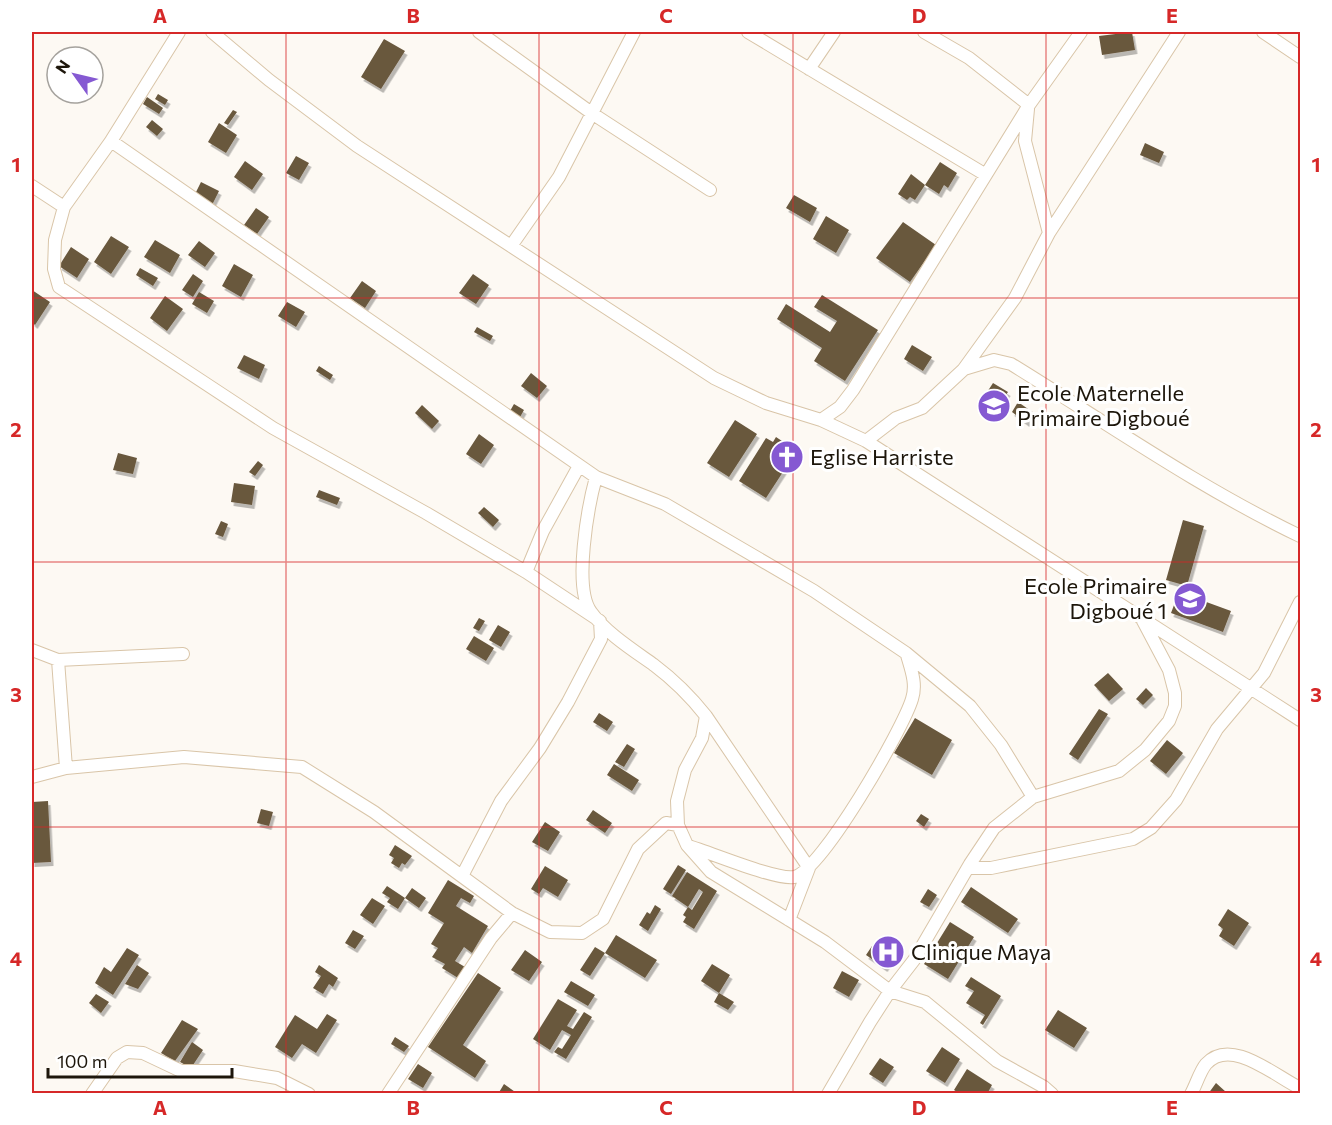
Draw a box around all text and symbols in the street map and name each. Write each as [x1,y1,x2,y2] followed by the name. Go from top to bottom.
[153,3,167,27] text: A
[406,3,420,27] text: B
[659,3,673,27] text: C
[912,3,926,27] text: D
[1166,3,1178,27] text: E
[45,45,105,105] north arrow
[51,56,73,77] text: N
[11,152,21,176] text: 1
[1311,152,1321,176] text: 1
[1017,379,1190,431] place label: Ecole Maternelle Primaire Digboué
[976,388,1012,424] school or university icon: Ecole Maternelle Primaire Digboué
[10,417,22,441] text: 2
[1310,417,1322,441] text: 2
[769,439,805,475] church icon: Eglise Harriste
[810,443,954,470] place label: Eglise Harriste
[1024,572,1167,624] place label: Ecole Primaire Digboué 1
[1172,581,1208,617] school or university icon: Ecole Primaire Digboué 1
[10,682,22,706] text: 3
[1310,682,1322,706] text: 3
[870,934,906,970] hospital icon: Clinique Maya
[911,938,1051,965] place label: Clinique Maya
[10,946,22,970] text: 4
[1310,946,1322,970] text: 4
[48,1041,232,1079] scale bar
[57,1050,107,1072] text: 100 m
[153,1095,167,1119] text: A
[406,1095,420,1119] text: B
[659,1095,673,1119] text: C
[912,1095,926,1119] text: D
[1166,1095,1178,1119] text: E

